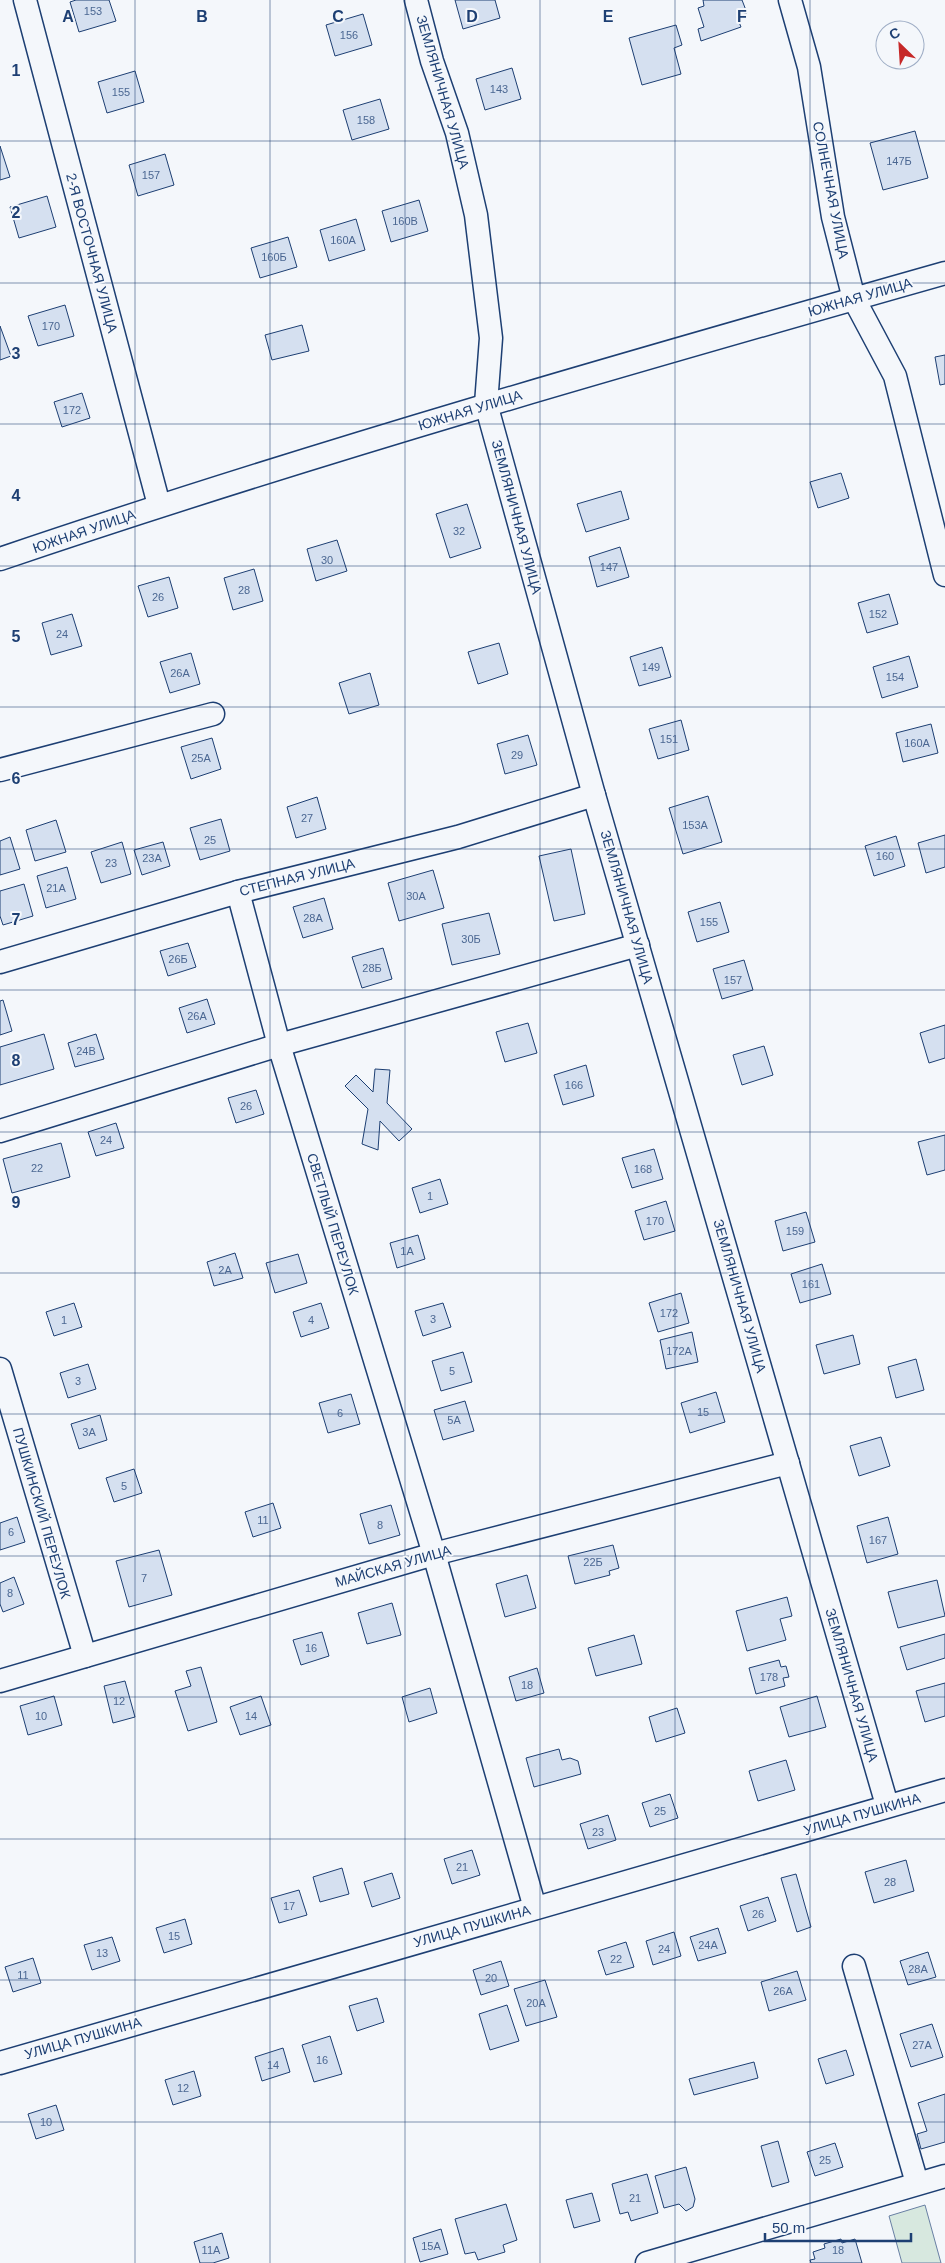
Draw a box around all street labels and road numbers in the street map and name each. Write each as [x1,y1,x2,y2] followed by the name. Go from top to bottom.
[413,13,473,171] street label: ЗЕМЛЯНИЧНАЯ УЛИЦА
[810,120,852,261] street label: СОЛНЕЧНАЯ УЛИЦА
[63,171,121,335] street label: 2-Я ВОСТОЧНАЯ УЛИЦА
[806,274,915,320] street label: ЮЖНАЯ УЛИЦА
[416,386,524,433] street label: ЮЖНАЯ УЛИЦА
[489,438,545,597] street label: ЗЕМЛЯНИЧНАЯ УЛИЦА
[31,506,138,556] street label: ЮЖНАЯ УЛИЦА
[597,828,657,986] street label: ЗЕМЛЯНИЧНАЯ УЛИЦА
[238,855,357,899] street label: СТЕПНАЯ УЛИЦА
[304,1151,363,1298] street label: СВЕТЛЫЙ ПЕРЕУЛОК
[710,1217,770,1375] street label: ЗЕМЛЯНИЧНАЯ УЛИЦА
[10,1425,75,1601] street label: ПУШКИНСКИЙ ПЕРЕУЛОК
[333,1541,454,1590] street label: МАЙСКАЯ УЛИЦА
[822,1606,882,1764] street label: ЗЕМЛЯНИЧНАЯ УЛИЦА
[802,1789,923,1838] street label: УЛИЦА ПУШКИНА
[412,1901,533,1950] street label: УЛИЦА ПУШКИНА
[23,2013,144,2062] street label: УЛИЦА ПУШКИНА

